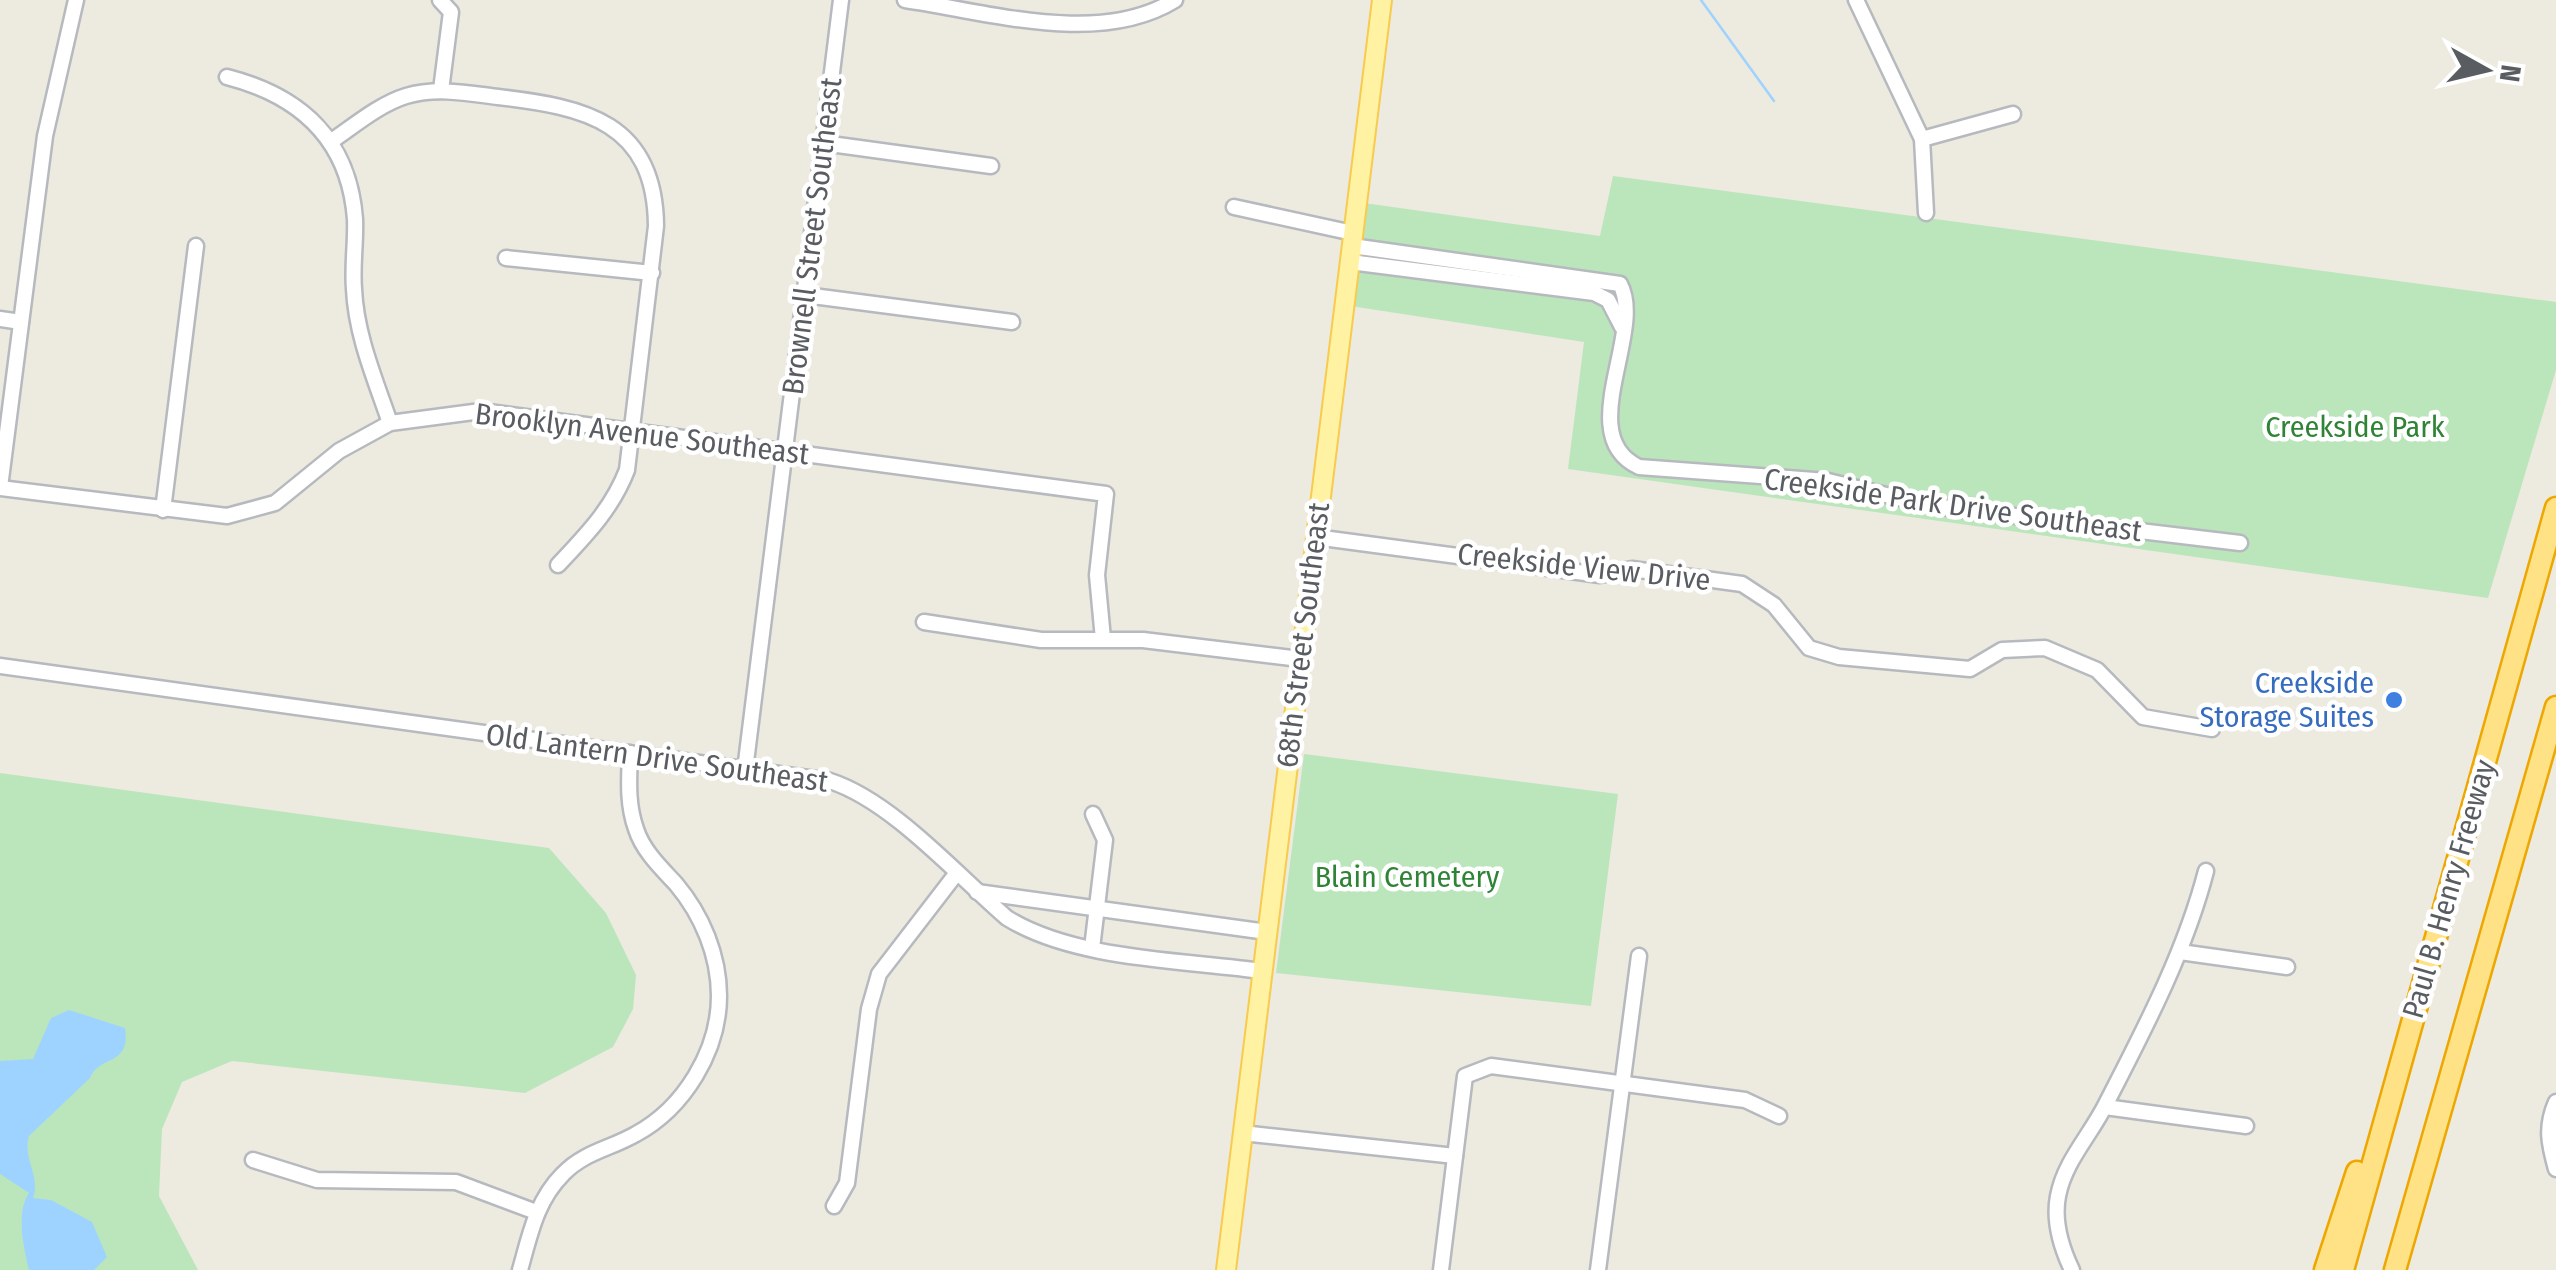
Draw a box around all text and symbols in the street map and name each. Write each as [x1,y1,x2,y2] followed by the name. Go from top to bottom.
[2436,20,2536,120] north arrow
[2493,63,2528,84] text: N
[775,75,849,397] street label: Brownell Street Southeast
[473,396,811,472] street label: Brooklyn Avenue Southeast
[2265,409,2445,445] park label: Creekside Park
[1762,461,2144,549] street label: Creekside Park Drive Southeast
[1269,500,1337,770] street label: 68th Street Southeast
[1456,536,1712,598] street label: Creekside View Drive
[2199,665,2374,735] place label: Creekside Storage Suites
[2383,689,2405,711] marker: Creekside Storage Suites
[484,716,831,800] street label: Old Lantern Drive Southeast
[2395,755,2503,1022] street label: Paul B. Henry Freeway
[1315,859,1500,895] park label: Blain Cemetery

